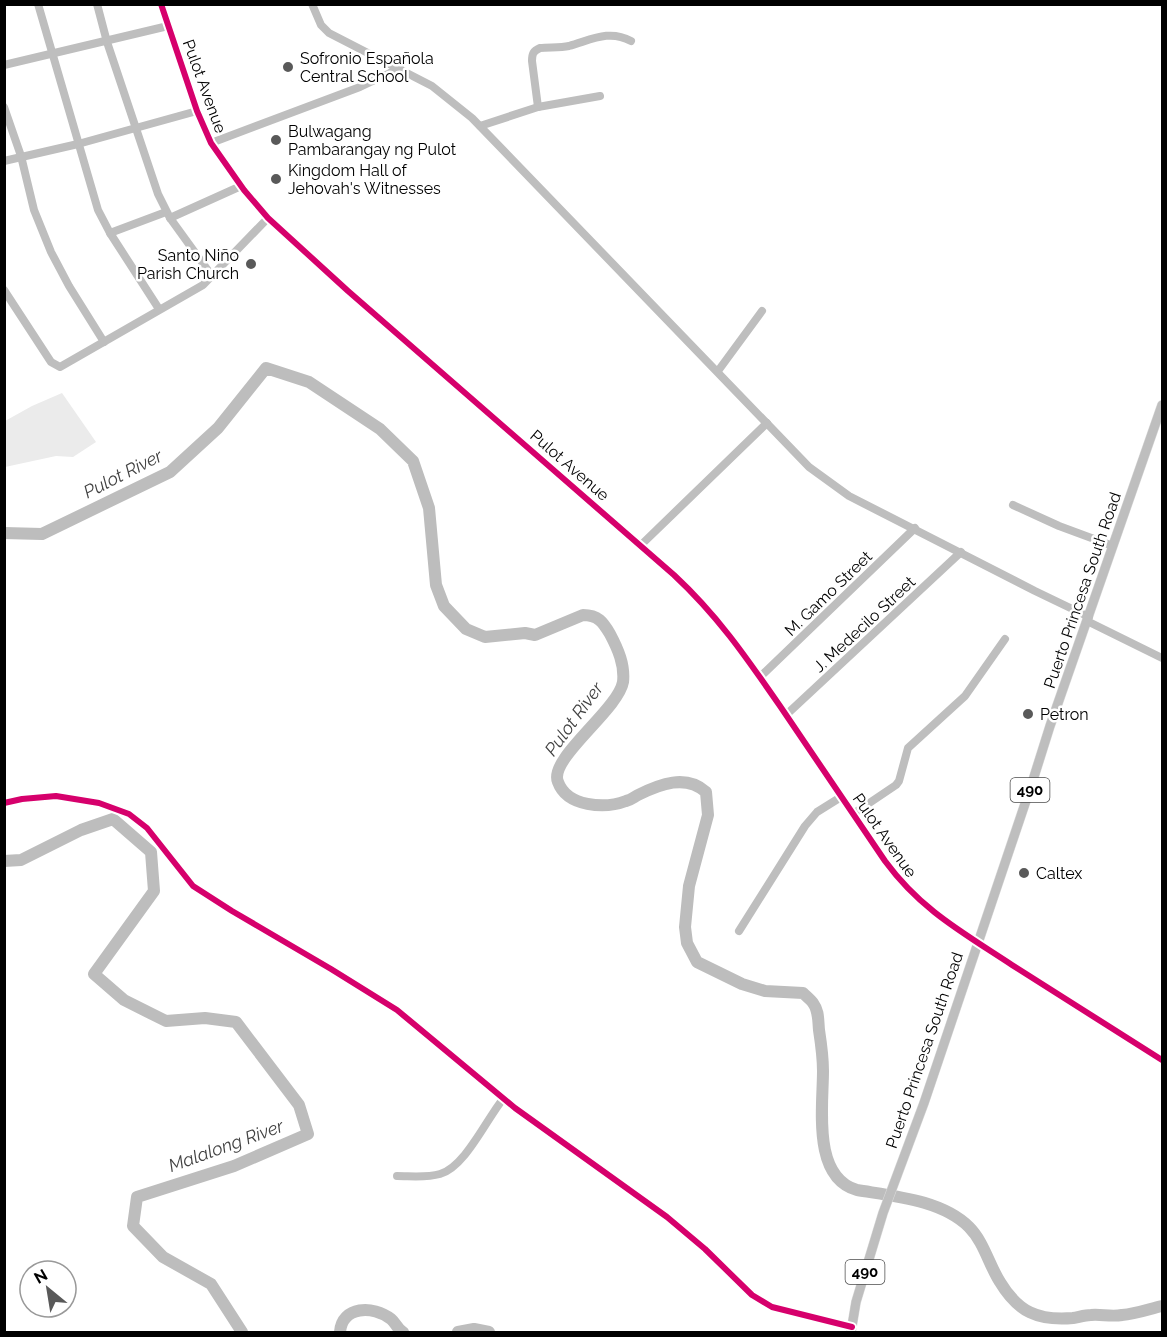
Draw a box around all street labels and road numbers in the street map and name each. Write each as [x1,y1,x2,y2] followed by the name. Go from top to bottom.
[179,37,230,136] street label: Pulot Avenue
[526,426,613,505] street label: Pulot Avenue
[1040,490,1125,691] street label: Puerto Princesa South Road
[781,546,876,640] street label: M. Gamo Street
[810,572,920,676] street label: J. Medecilo Street
[1010,778,1050,802] road number: 490
[849,790,921,881] street label: Pulot Avenue
[882,950,967,1151] street label: Puerto Princesa South Road
[846,1260,884,1284] road number: 490

